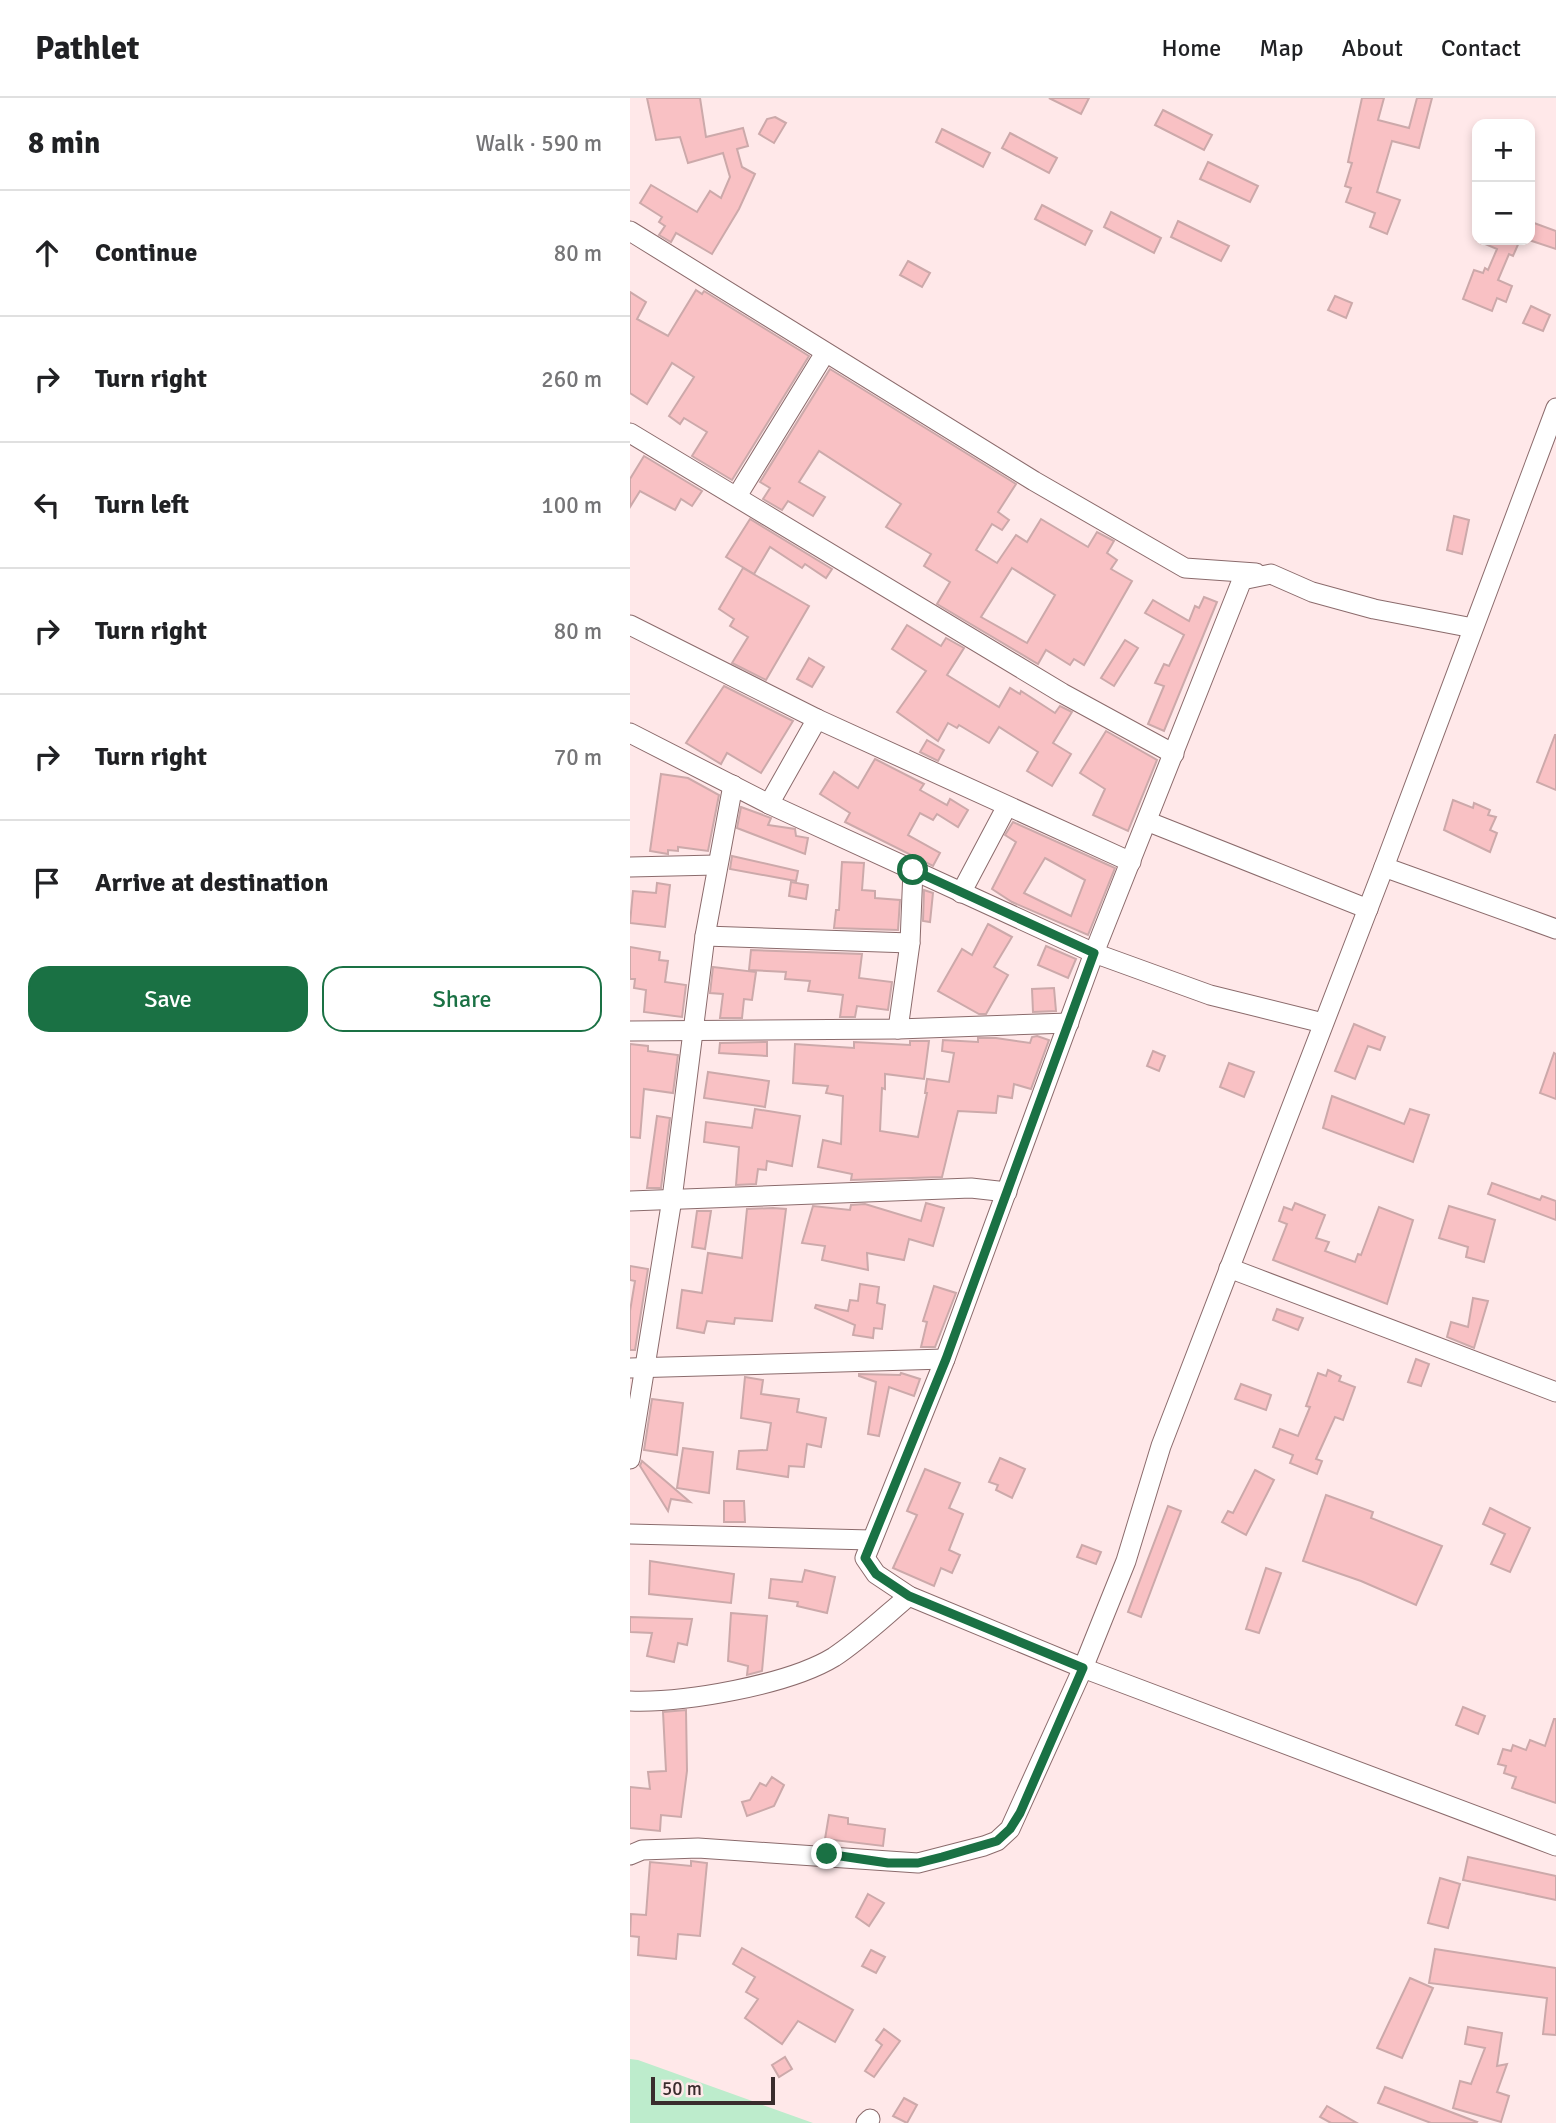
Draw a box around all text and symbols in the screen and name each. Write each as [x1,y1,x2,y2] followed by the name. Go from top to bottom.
[35,28,139,69] text: Pathlet
[1161,33,1221,63] text: Home
[1259,33,1304,63] text: Map
[1342,33,1403,63] text: About
[1441,33,1521,63] text: Contact
[1472,119,1535,245] map controls
[1472,119,1535,182] button: +
[28,125,100,162] text: 8 min
[476,129,602,158] text: Walk · 590 m
[1472,182,1535,245] button: −
[28,234,66,272] icon: ahead
[95,237,197,269] text: Continue
[554,239,602,268] text: 80 m
[28,360,66,398] icon: right
[95,363,207,395] text: Turn right
[541,365,602,394] text: 260 m
[28,486,66,524] icon: left
[95,489,189,521] text: Turn left
[541,491,602,520] text: 100 m
[28,612,66,650] icon: right
[95,615,207,647] text: Turn right
[554,617,602,646] text: 80 m
[28,738,66,776] icon: right
[95,741,207,773] text: Turn right
[554,743,602,772] text: 70 m
[897,854,928,885] route start
[28,864,66,902] icon: arrive
[95,867,328,899] text: Arrive at destination
[28,966,308,1032] button: Save
[322,966,602,1032] button: Share
[811,1838,842,1869] route end
[651,2074,775,2106] scale bar
[662,2077,702,2101] text: 50 m

